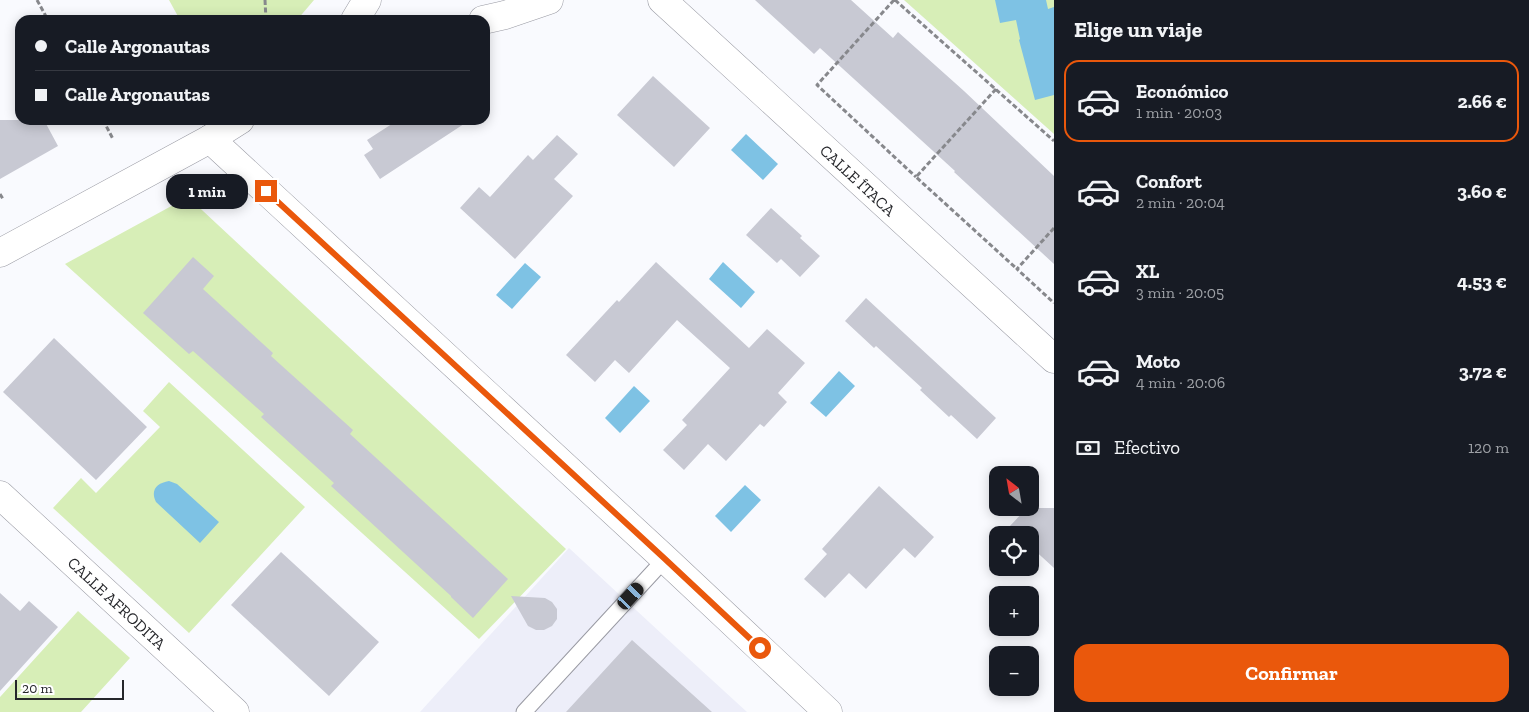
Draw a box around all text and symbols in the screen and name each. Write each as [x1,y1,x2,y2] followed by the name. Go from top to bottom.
[1074,16,1202,43] text: Elige un viaje
[65,35,210,58] text: Calle Argonautas
[1076,79,1121,124] icon: car
[1136,80,1229,103] text: Económico
[65,83,210,106] text: Calle Argonautas
[1458,90,1507,113] text: 2.66 €
[1136,103,1222,122] text: 1 min · 20:03
[816,141,900,220] street label: CALLE ÍTACA
[1076,169,1121,214] icon: car
[1136,170,1202,193] text: Confort
[166,174,248,208] callout: 1 min
[255,180,277,202] route end
[1457,180,1507,203] text: 3.60 €
[188,182,226,201] text: 1 min
[1136,193,1225,212] text: 2 min · 20:04
[1076,259,1121,304] icon: car
[1136,260,1159,283] text: XL
[1457,270,1507,293] text: 4.53 €
[1136,283,1224,302] text: 3 min · 20:05
[1076,349,1121,394] icon: car
[1136,350,1180,373] text: Moto
[1459,360,1507,383] text: 3.72 €
[1136,373,1225,392] text: 4 min · 20:06
[1074,434,1102,462] icon: cash
[1114,436,1180,459] text: Efectivo
[1468,438,1509,457] text: 120 m
[989,466,1039,516] north arrow
[989,466,1039,696] map controls
[989,526,1039,576] button: locate
[64,553,170,654] street label: CALLE AFRODITA
[615,580,646,612] car
[989,586,1039,636] button: +
[749,637,771,659] route start
[1074,644,1509,702] button: Confirmar
[989,646,1039,696] button: −
[15,677,124,700] scale bar
[22,680,53,697] text: 20 m

